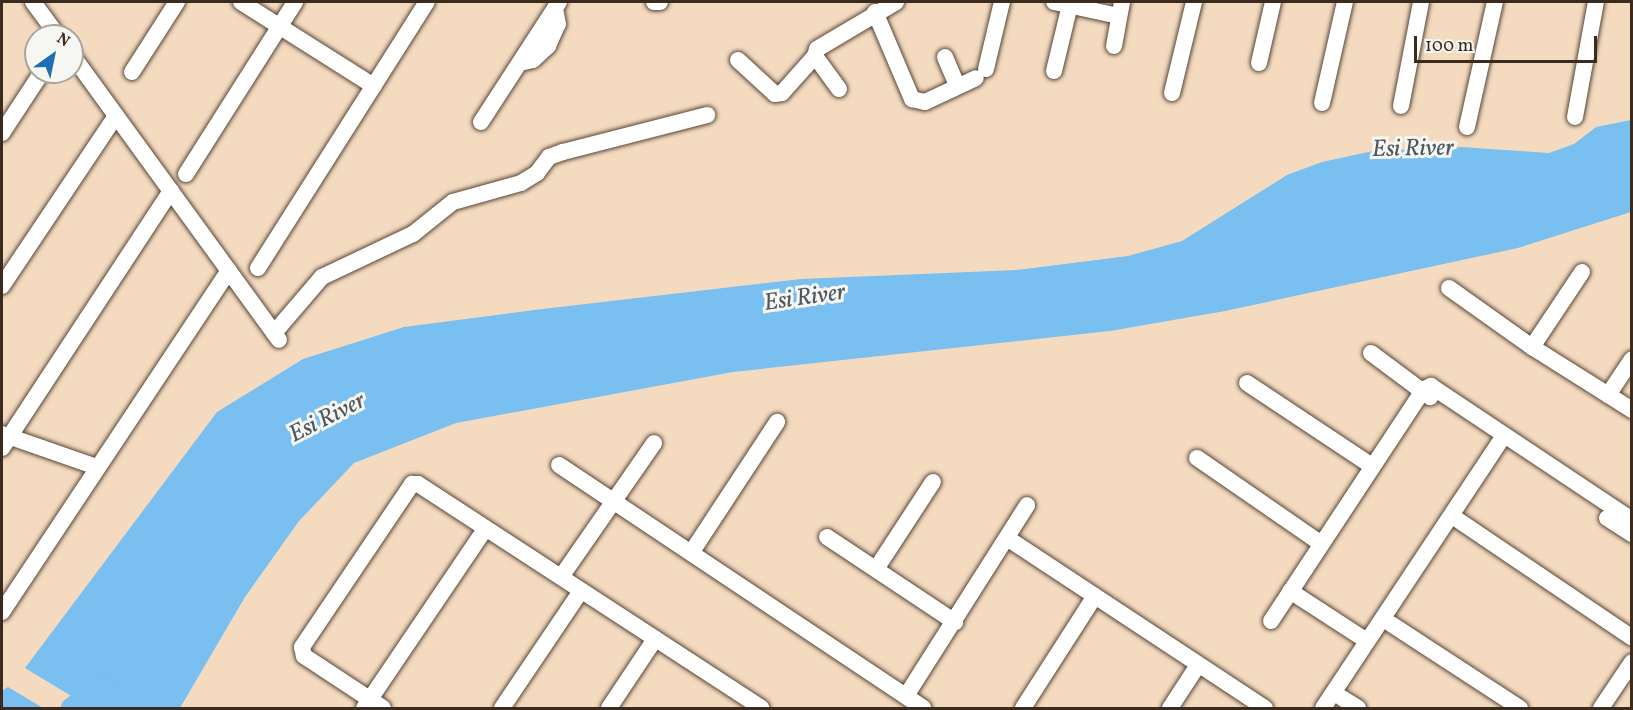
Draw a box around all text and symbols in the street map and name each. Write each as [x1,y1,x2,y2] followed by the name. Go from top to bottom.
[24,24,84,84] north arrow
[1417,24,1600,62] scale bar
[52,28,74,53] text: N
[1425,34,1474,59] text: 100 m
[1372,135,1454,165] water label: Esi River
[762,279,848,319] water label: Esi River
[285,387,371,451] water label: Esi River

